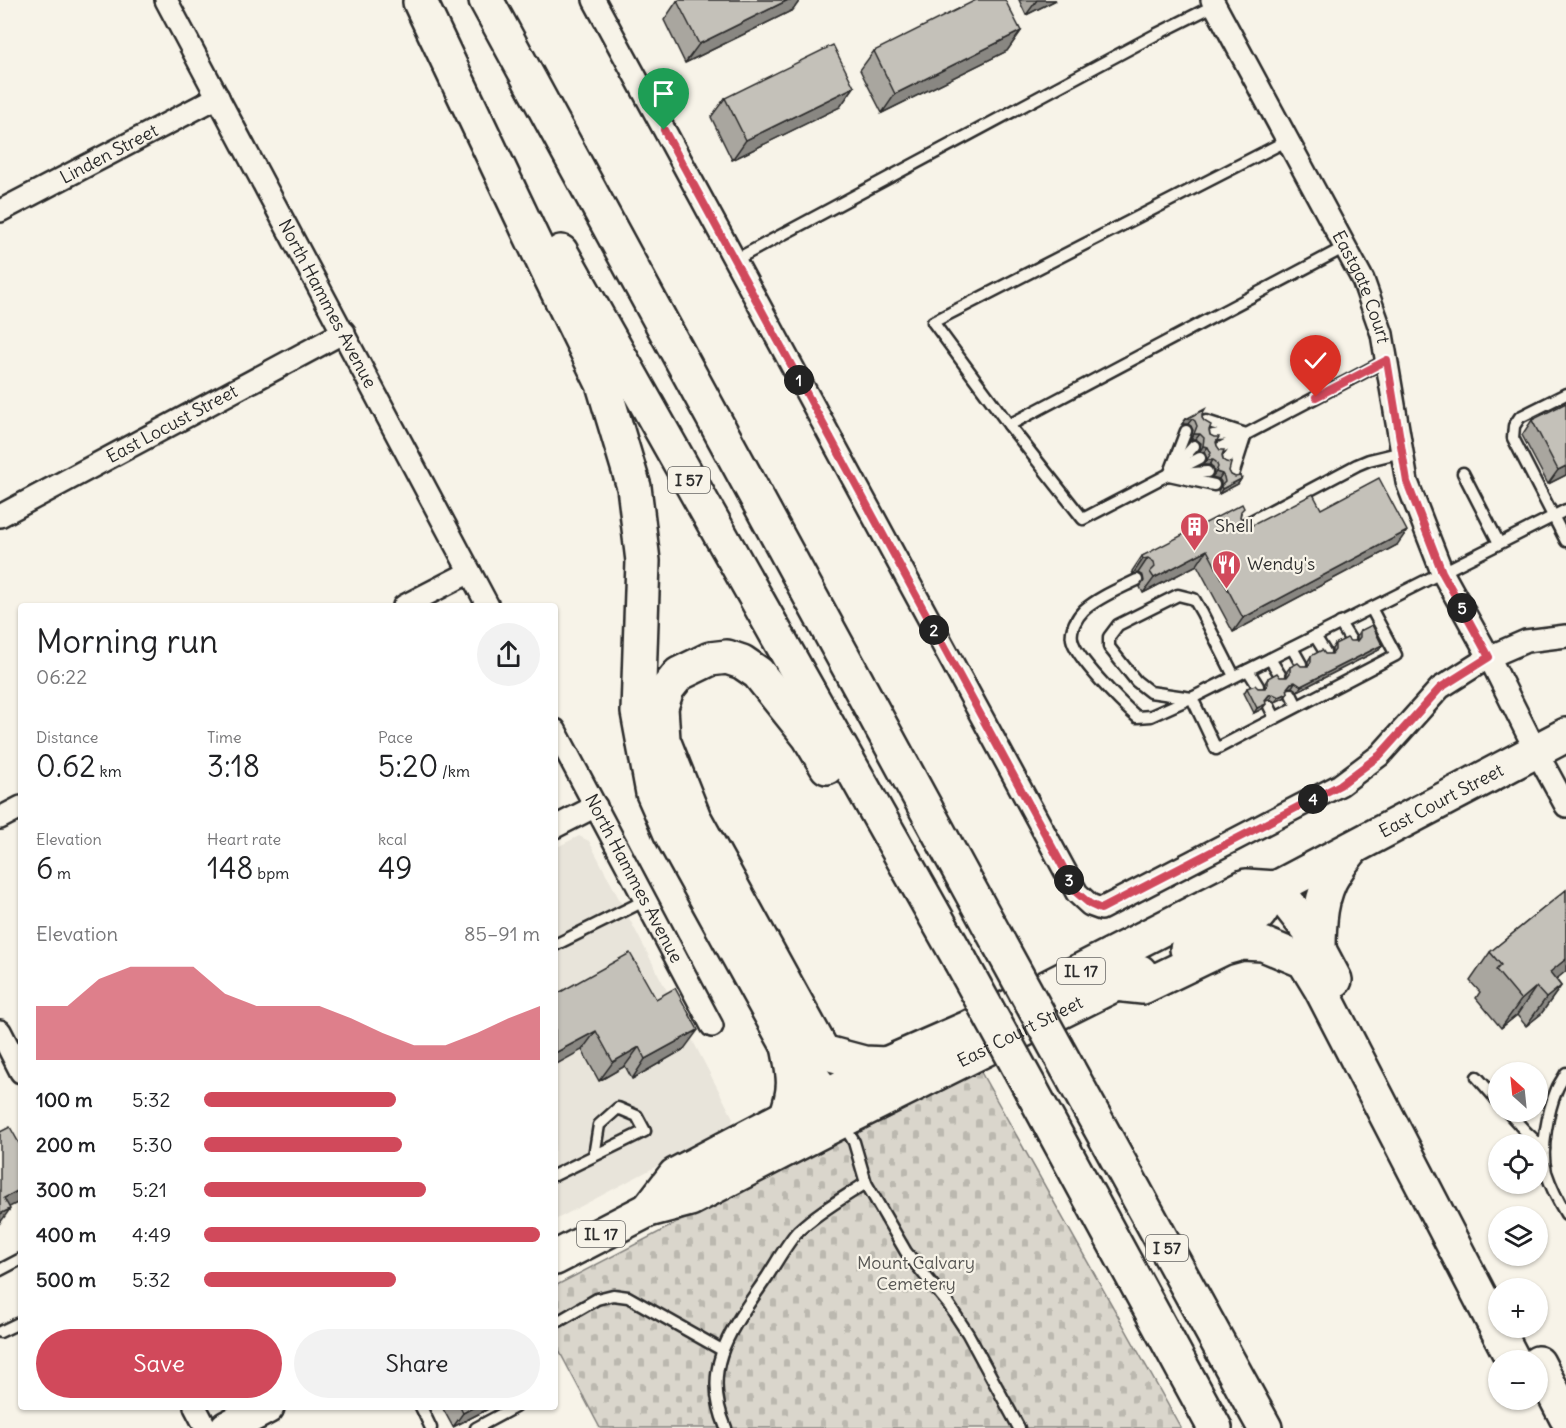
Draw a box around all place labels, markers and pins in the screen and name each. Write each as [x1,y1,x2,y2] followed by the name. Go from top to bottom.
[638,68,689,130] pin
[1290,335,1341,397] pin
[784,365,814,395] pin: 1
[1178,510,1210,552] building icon: Shell
[1215,514,1253,537] place label: Shell
[1210,548,1242,590] restaurant icon: Wendy's
[1247,552,1315,575] place label: Wendy's
[1447,593,1477,623] pin: 5
[919,615,949,645] pin: 2
[1298,784,1328,814] pin: 4
[1054,865,1084,895] pin: 3

